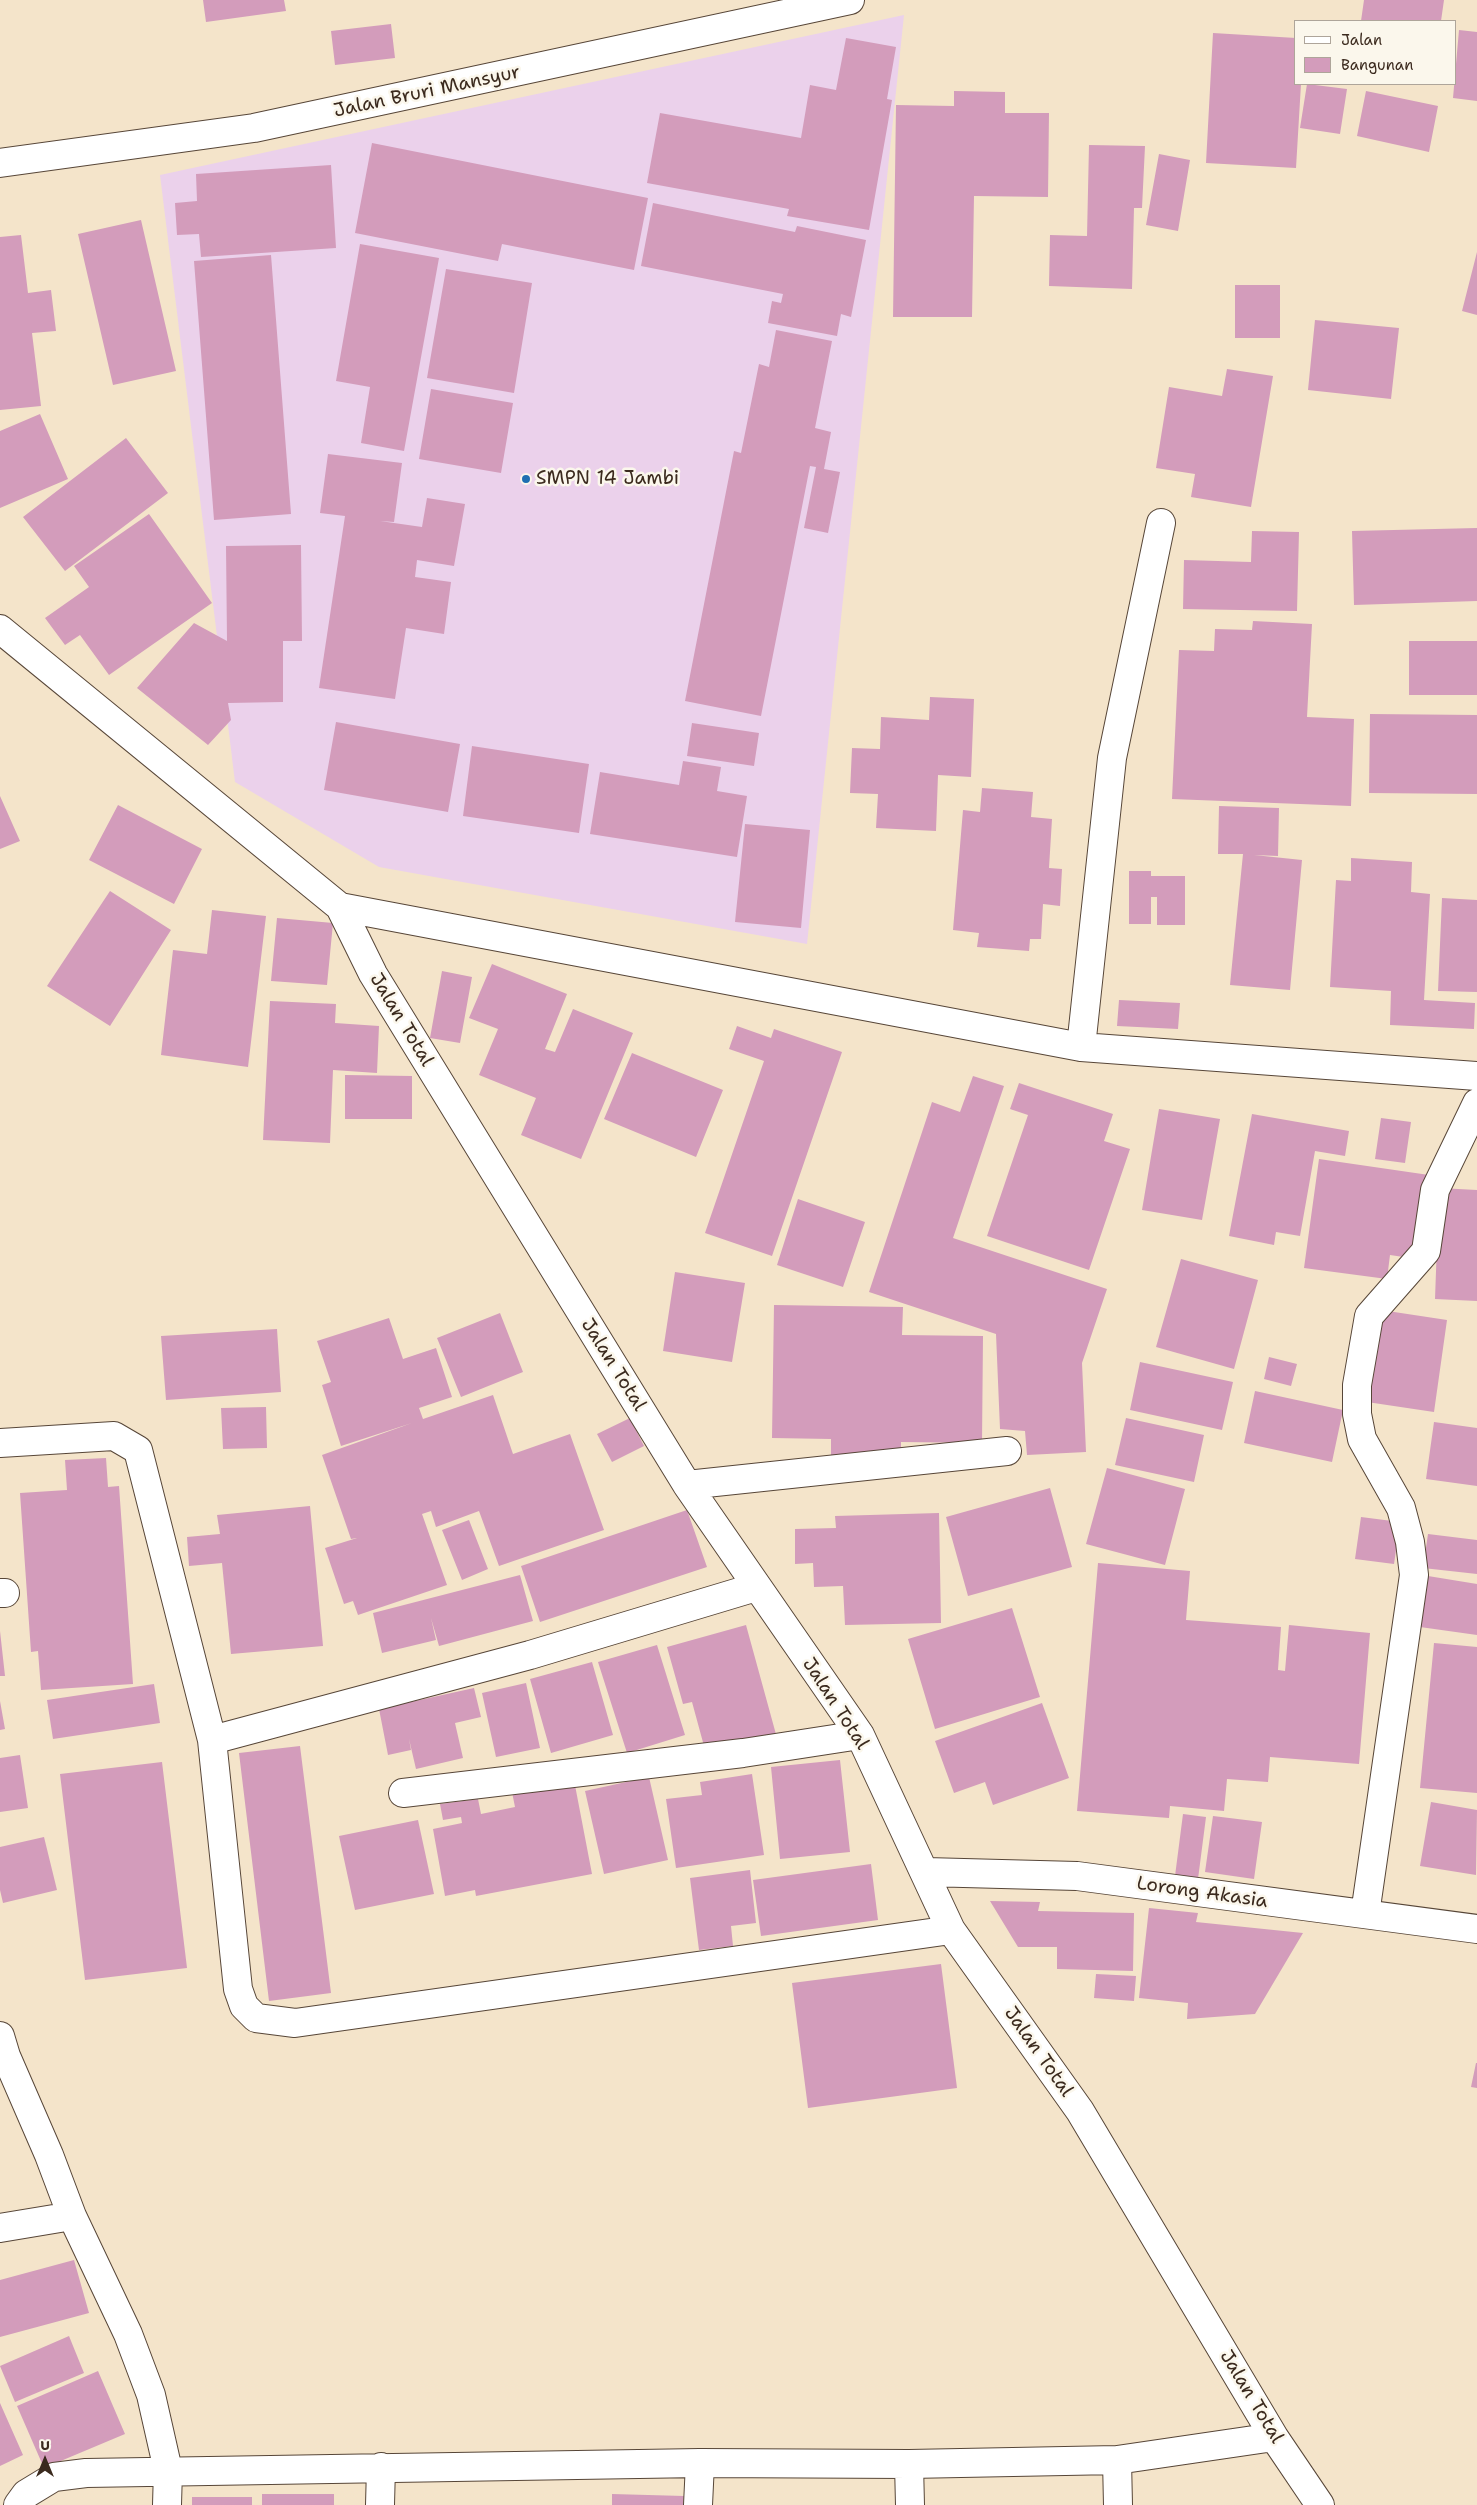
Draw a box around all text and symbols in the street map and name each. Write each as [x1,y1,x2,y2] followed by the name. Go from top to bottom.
[1294,20,1457,85] legend
[1341,30,1382,50] text: Jalan
[1341,55,1413,75] text: Bangunan
[332,61,522,123] street label: Jalan Bruri Mansyur
[536,468,679,490] place label: SMPN 14 Jambi
[520,473,532,485] marker: SMPN 14 Jambi
[364,969,438,1071] street label: Jalan Total
[576,1315,650,1415] street label: Jalan Total
[797,1654,873,1754] street label: Jalan Total
[1135,1873,1269,1913] street label: Lorong Akasia
[999,2003,1077,2101] street label: Jalan Total
[1214,2346,1288,2448] street label: Jalan Total
[20,2435,70,2485] north arrow
[40,2436,50,2454] text: U

